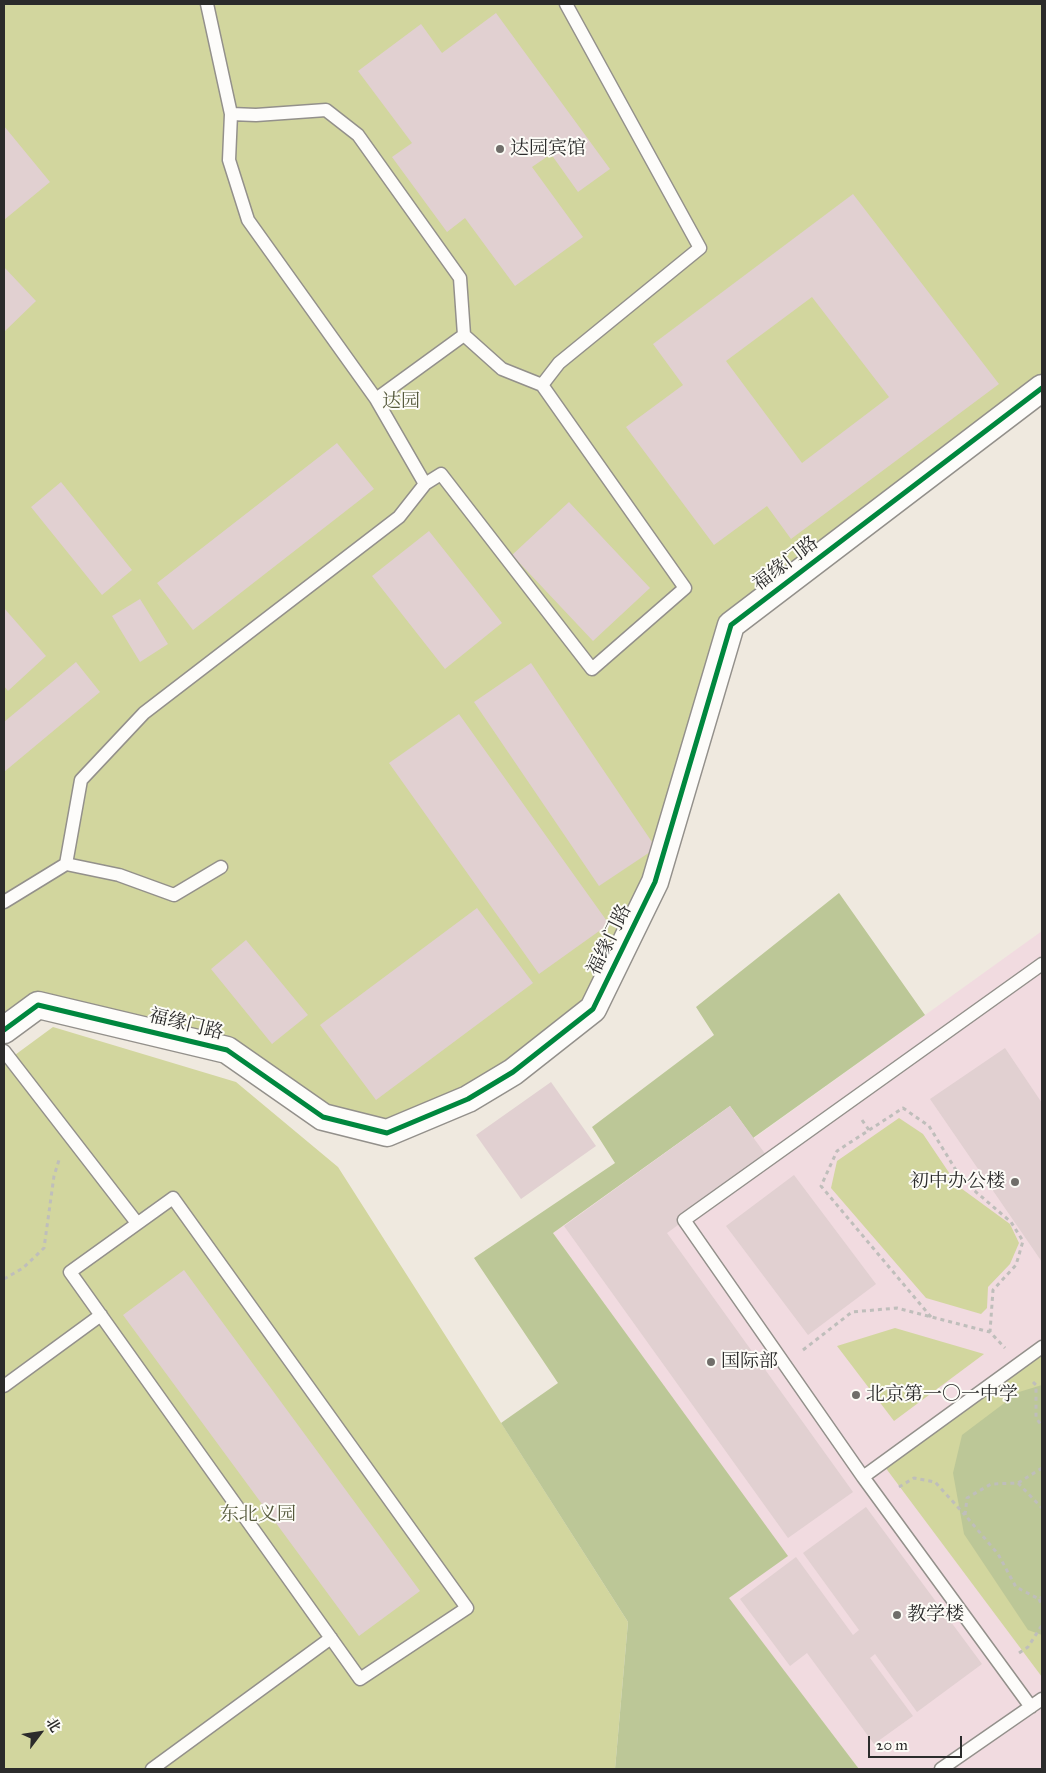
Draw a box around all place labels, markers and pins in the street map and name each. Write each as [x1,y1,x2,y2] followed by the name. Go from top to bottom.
[510,138,586,160] place label: 达园宾馆
[494,143,506,155] marker: 达园宾馆
[910,1171,1005,1193] place label: 初中办公楼
[1009,1176,1021,1188] marker: 初中办公楼
[721,1351,778,1373] place label: 国际部
[705,1356,717,1368] marker: 国际部
[866,1384,1018,1406] place label: 北京第一〇一中学
[850,1389,862,1401] marker: 北京第一〇一中学
[907,1604,964,1626] place label: 教学楼
[891,1609,903,1621] marker: 教学楼

